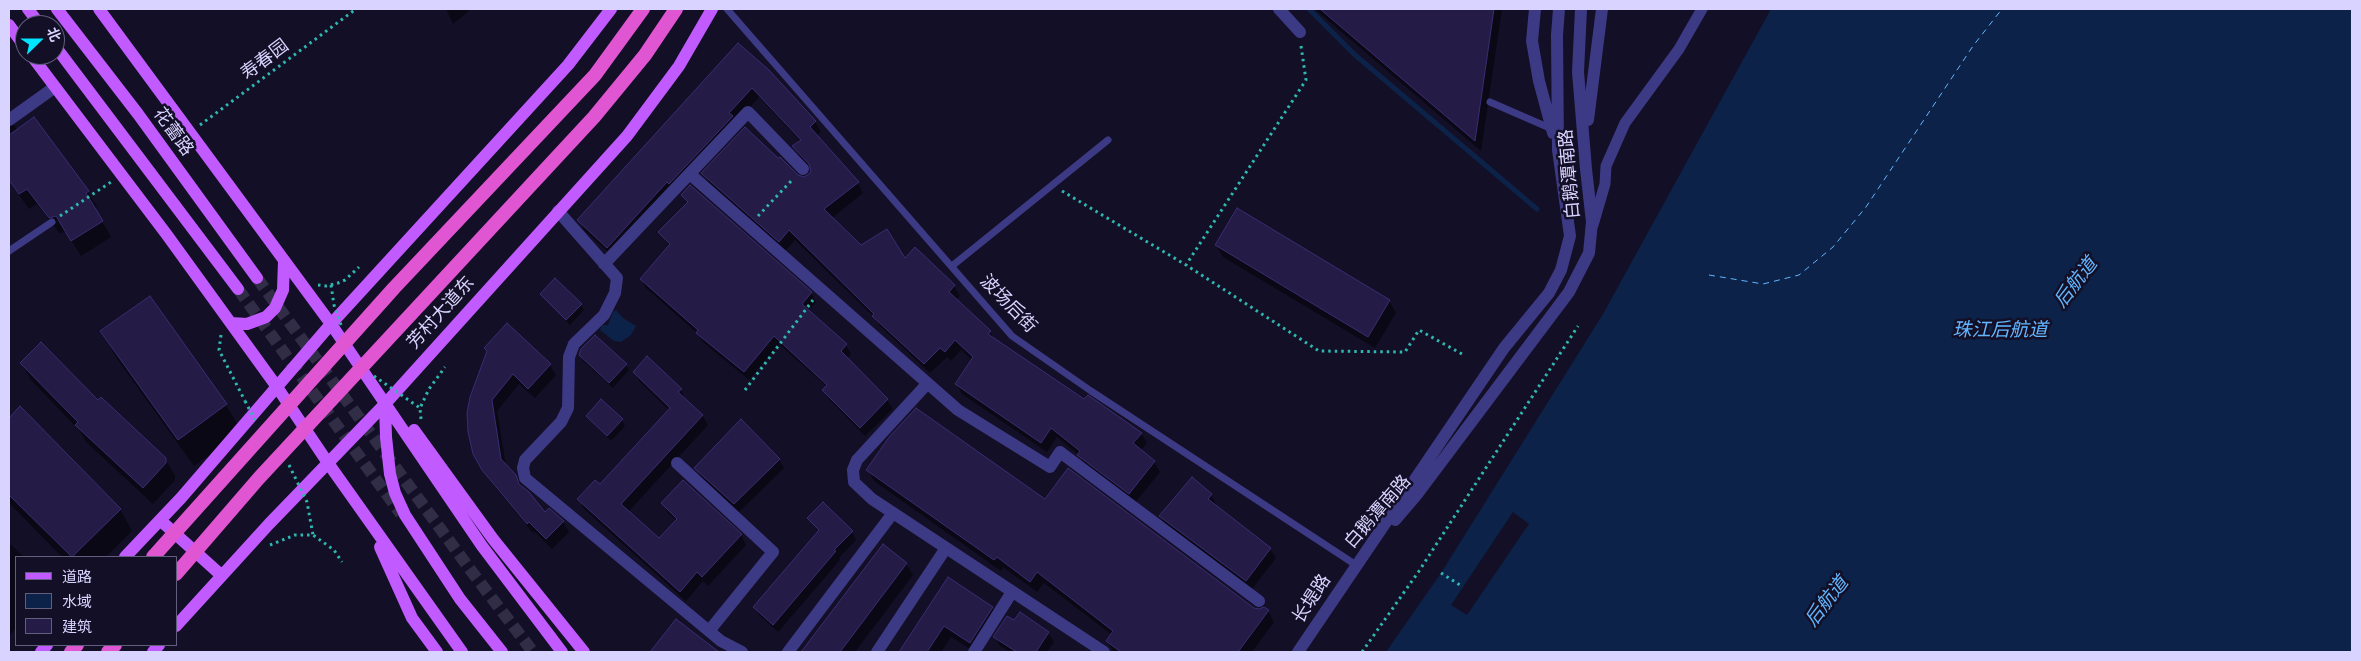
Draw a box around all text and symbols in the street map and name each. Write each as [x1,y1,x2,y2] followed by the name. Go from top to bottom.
[15,15,65,65] north arrow
[43,25,64,44] text: 北
[237,35,293,85] street label: 寿春园
[148,104,198,160] street label: 花蕾路
[1555,128,1585,220] street label: 白鹅潭南路
[2049,254,2103,312] water label: 后航道
[975,271,1041,337] street label: 波场后街
[403,272,479,354] street label: 芳村大道东
[1953,320,2047,342] water label: 珠江后航道
[1340,471,1416,553] street label: 白鹅潭南路
[15,556,178,646] legend
[62,568,92,586] text: 道路
[1288,570,1336,628] street label: 长堤路
[1800,573,1854,631] water label: 后航道
[62,593,92,611] text: 水域
[62,618,92,636] text: 建筑

